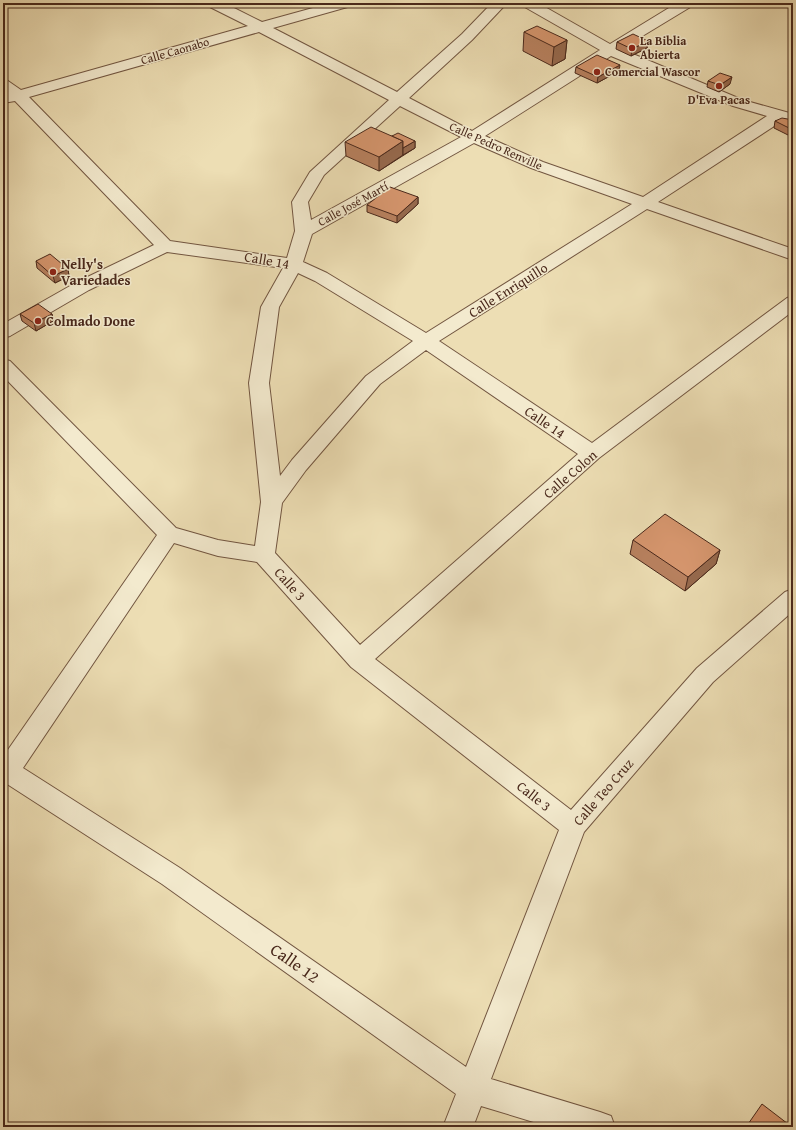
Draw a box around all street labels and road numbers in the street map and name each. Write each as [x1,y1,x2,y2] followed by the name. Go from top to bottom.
[139,33,211,68] street label: Calle Caonabo
[447,117,546,174] street label: Calle Pedro Renville
[314,177,392,230] street label: Calle José Martí
[243,246,291,274] street label: Calle 14
[464,258,552,322] street label: Calle Enriquillo
[521,401,570,443] street label: Calle 14
[539,445,601,503] street label: Calle Colon
[270,563,310,605] street label: Calle 3
[568,754,638,830] street label: Calle Teo Cruz
[513,776,555,816] street label: Calle 3
[266,937,325,989] street label: Calle 12

